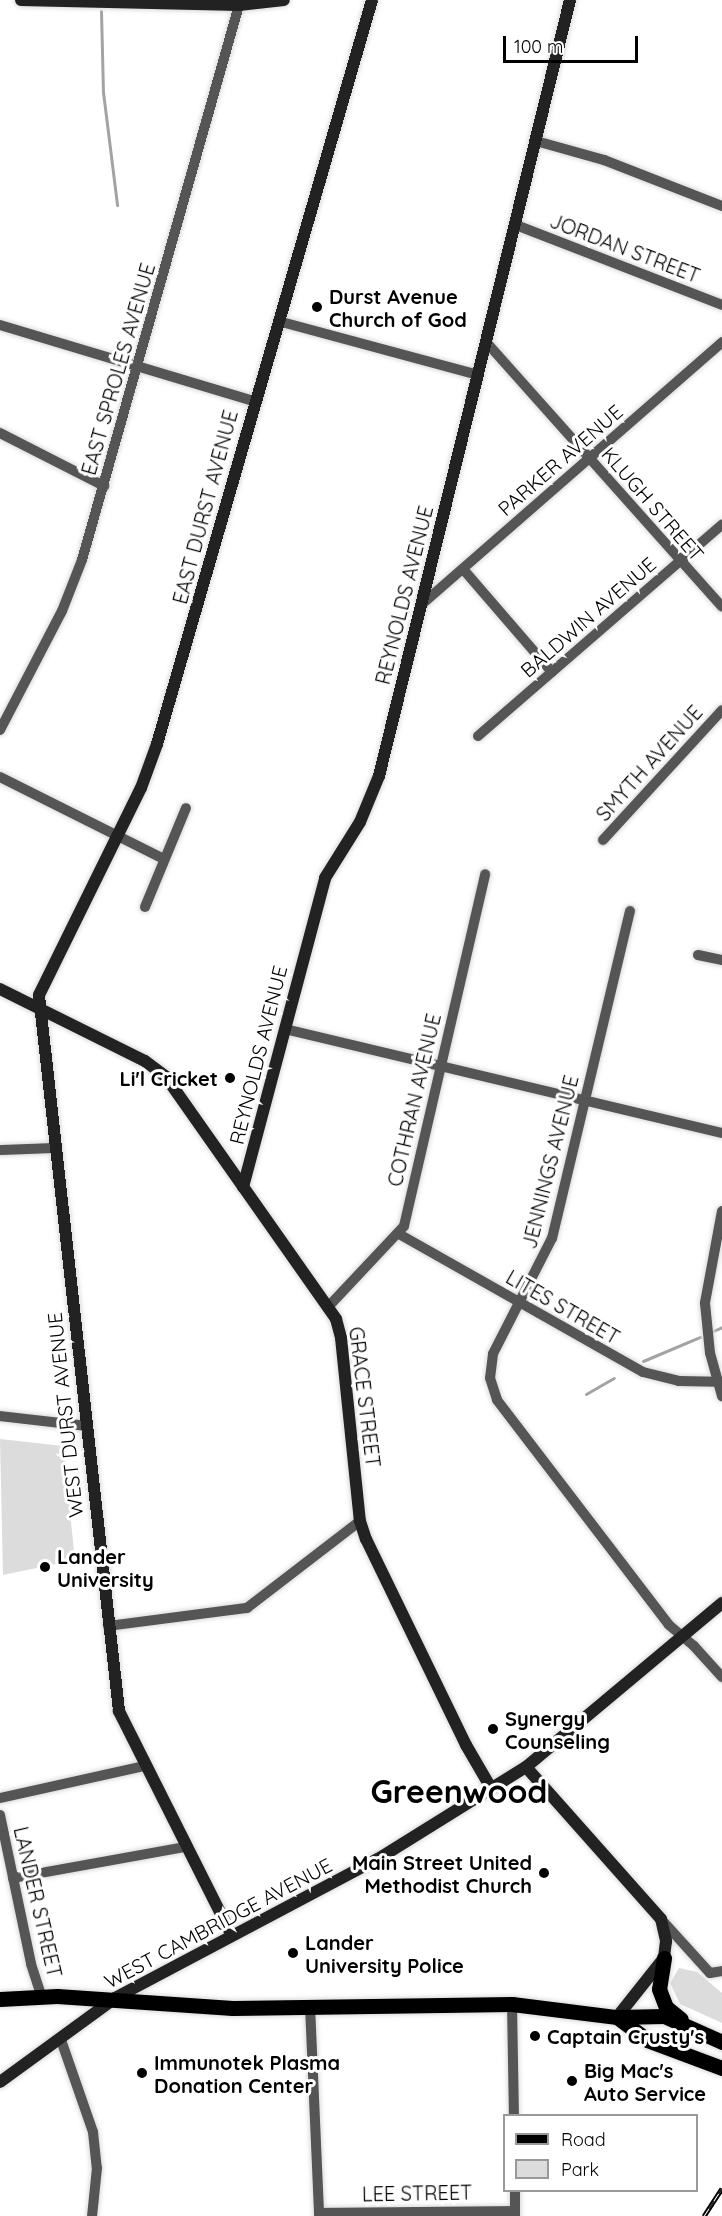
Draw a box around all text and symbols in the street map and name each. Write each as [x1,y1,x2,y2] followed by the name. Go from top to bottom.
[506,24,641,62] scale bar
[514,35,563,58] text: 100 m
[547,208,703,288] street label: JORDAN STREET
[76,260,160,478] street label: EAST SPROLES AVENUE
[329,284,467,331] place label: Durst Avenue Church of God
[310,300,324,314] marker: Durst Avenue Church of God
[493,399,627,521] street label: PARKER AVENUE
[168,407,242,607] street label: EAST DURST AVENUE
[597,442,709,566] street label: KLUGH STREET
[370,503,438,687] street label: REYNOLDS AVENUE
[516,552,660,682] street label: BALDWIN AVENUE
[591,700,707,826] street label: SMYTH AVENUE
[224,963,292,1147] street label: REYNOLDS AVENUE
[382,1011,446,1189] street label: COTHRAN AVENUE
[120,1066,218,1090] place label: Li'l Cricket
[223,1071,237,1085] marker: Li'l Cricket
[517,1073,583,1251] street label: JENNINGS AVENUE
[502,1265,624,1349] street label: LITES STREET
[42,1311,88,1519] street label: WEST DURST AVENUE
[344,1325,386,1469] street label: GRACE STREET
[57,1544,154,1591] place label: Lander University
[38,1560,52,1574] marker: Lander University
[505,1706,610,1753] place label: Synergy Counseling
[486,1722,500,1736] marker: Synergy Counseling
[371,1772,547,1810] district label: Greenwood
[9,1824,67,1980] street label: LANDER STREET
[352,1850,532,1897] place label: Main Street United Methodist Church
[100,1853,336,1993] street label: WEST CAMBRIDGE AVENUE
[537,1866,551,1880] marker: Main Street United Methodist Church
[305,1930,464,1977] place label: Lander University Police
[286,1946,300,1960] marker: Lander University Police
[547,2024,704,2048] place label: Captain Crusty's
[528,2029,542,2043] marker: Captain Crusty's
[154,2050,340,2097] place label: Immunotek Plasma Donation Center
[584,2058,706,2105] place label: Big Mac's Auto Service
[135,2066,149,2080] marker: Immunotek Plasma Donation Center
[565,2074,579,2088] marker: Big Mac's Auto Service
[503,2114,698,2192] legend
[561,2128,606,2151] text: Road
[561,2158,599,2181] text: Park
[362,2180,472,2206] street label: LEE STREET

